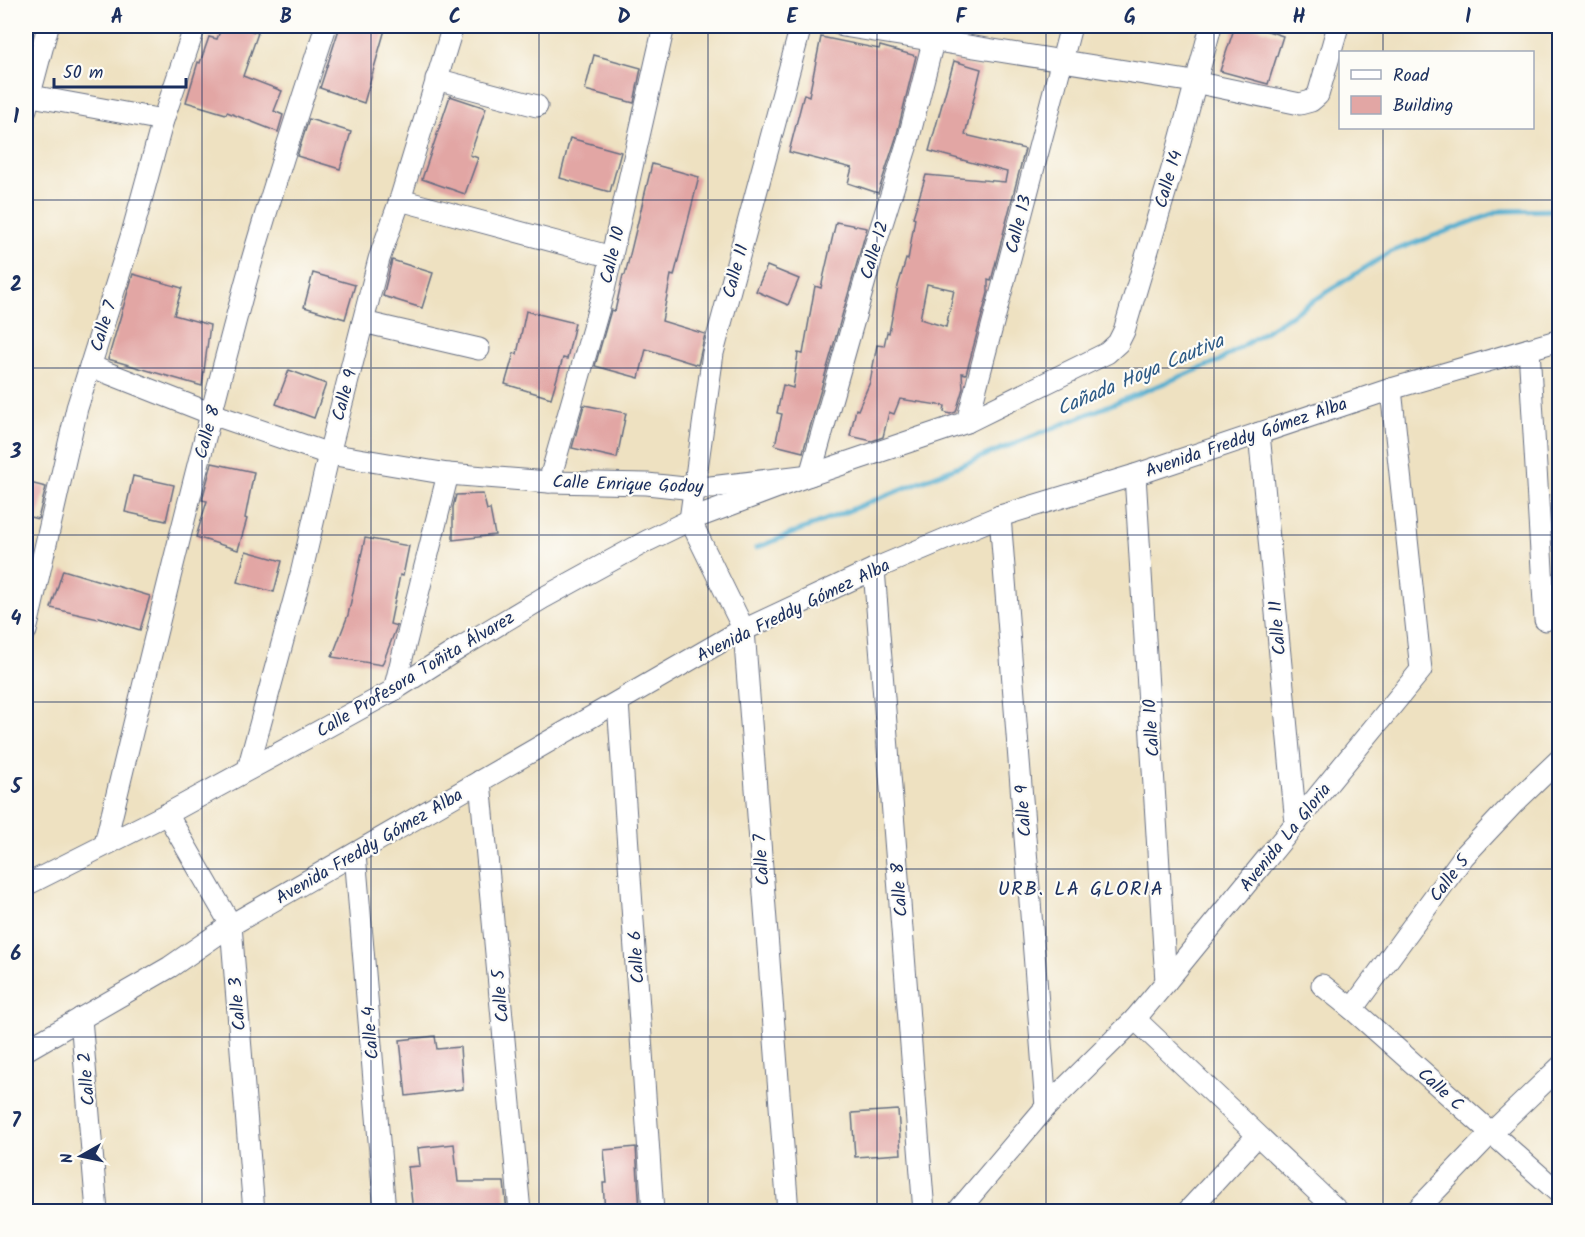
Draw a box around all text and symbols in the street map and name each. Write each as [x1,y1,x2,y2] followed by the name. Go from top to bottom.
[111,2,123,34] text: A
[280,2,292,34] text: B
[449,2,461,34] text: C
[617,2,631,34] text: D
[786,2,798,34] text: E
[956,2,968,34] text: F
[1124,2,1136,34] text: G
[1292,2,1306,34] text: H
[1465,2,1471,34] text: I
[54,51,186,89] scale bar
[1339,51,1534,129] legend
[63,59,103,88] text: 50 m
[1393,62,1430,91] text: Road
[1393,92,1453,121] text: Building
[13,102,19,134] text: 1
[1147,147,1192,212] street label: Calle 14
[998,192,1041,257] street label: Calle 13
[853,218,898,283] street label: Calle 12
[593,224,634,287] street label: Calle 10
[715,241,758,302] street label: Calle 11
[10,270,22,302] text: 2
[83,297,126,355] street label: Calle 7
[1052,325,1231,426] water label: Cañada Hoya Cautiva
[325,366,366,424] street label: Calle 9
[1141,390,1352,487] street label: Avenida Freddy Gómez Alba
[187,402,230,462] street label: Calle 8
[10,437,22,469] text: 3
[552,468,704,503] street label: Calle Enrique Godoy
[692,552,895,671] street label: Avenida Freddy Gómez Alba
[1262,599,1295,656] street label: Calle 11
[11,604,22,636] text: 4
[311,604,521,746] street label: Calle Profesora Toñita Álvarez
[1136,698,1169,758] street label: Calle 10
[10,772,23,804] text: 5
[1233,777,1339,899] street label: Avenida La Gloria
[271,782,469,913] street label: Avenida Freddy Gómez Alba
[1008,784,1041,838] street label: Calle 9
[746,832,779,887] street label: Calle 7
[1423,848,1479,909] street label: Calle 5
[884,862,917,918] street label: Calle 8
[998,874,1164,906] district label: URB. LA GLORIA
[621,929,654,985] street label: Calle 6
[11,939,22,971] text: 6
[485,967,518,1024] street label: Calle 5
[222,976,255,1032] street label: Calle 3
[355,1005,388,1061] street label: Calle 4
[71,1051,104,1107] street label: Calle 2
[1410,1061,1470,1119] street label: Calle C
[11,1106,21,1138] text: 7
[51,1126,111,1186] north arrow
[55,1151,81,1165] text: N

